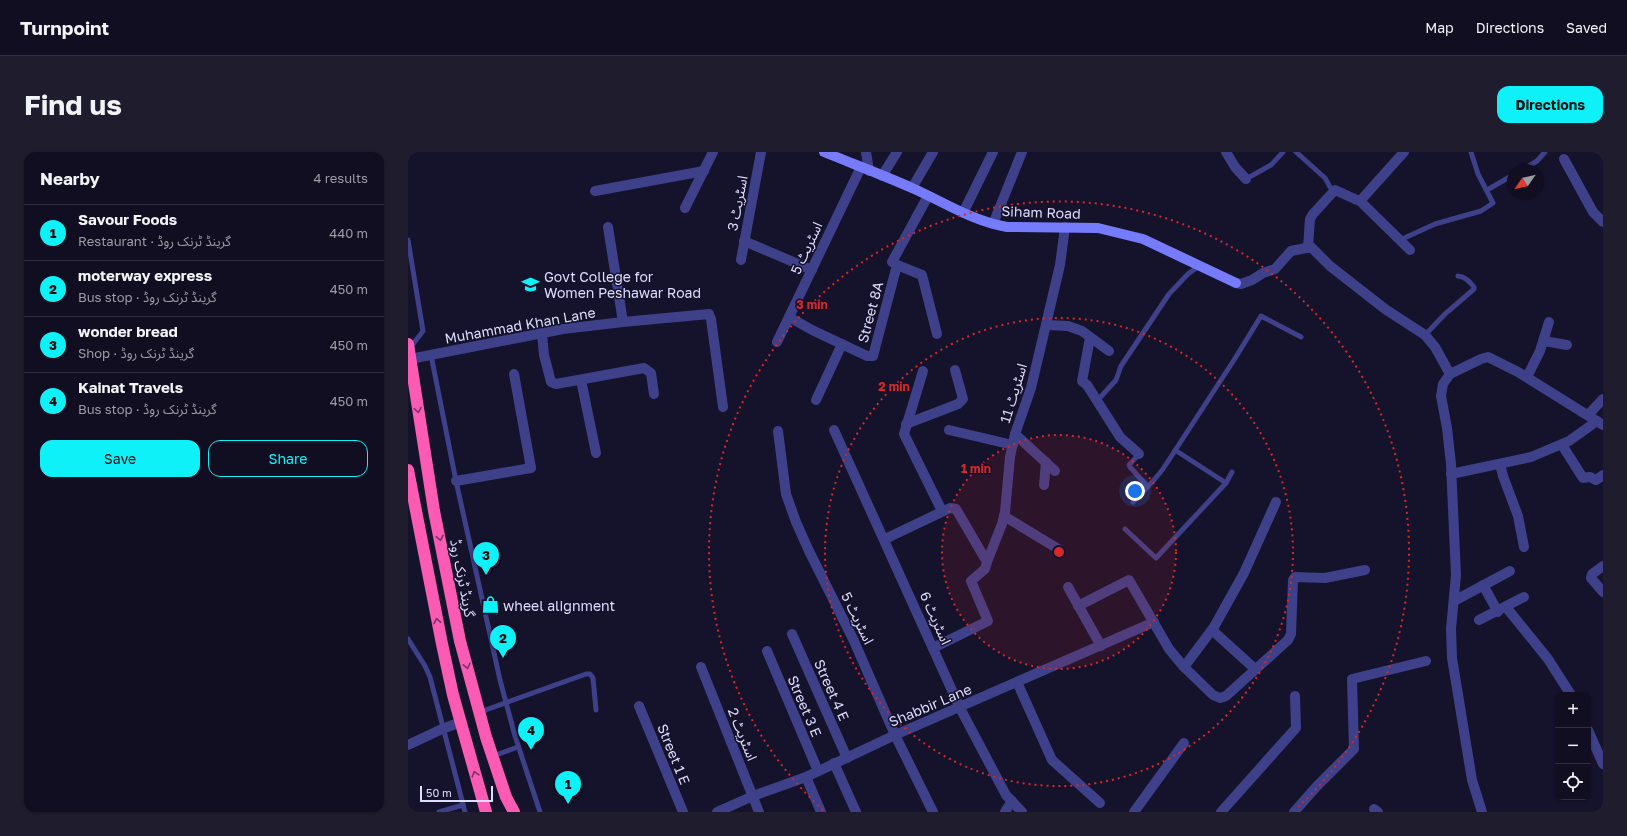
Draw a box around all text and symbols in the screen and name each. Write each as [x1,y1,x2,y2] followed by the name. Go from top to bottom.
[20,16,109,39] text: Turnpoint
[1425,19,1454,36] text: Map
[1476,19,1544,36] text: Directions
[1566,19,1607,36] text: Saved
[1497,86,1603,123] button: Directions
[24,88,122,121] text: Find us
[1507,164,1543,200] north arrow
[40,168,100,189] text: Nearby
[314,170,368,186] text: 4 results
[723,174,752,232] street label: اسٹریٹ 3
[1001,202,1081,222] street label: Siham Road
[78,210,177,228] text: Savour Foods
[787,219,826,277] street label: اسٹریٹ 5
[50,225,56,241] text: 1
[329,225,368,241] text: 440 m
[78,233,231,249] text: Restaurant · گرینڈ ٹرنک روڈ
[78,266,212,284] text: moterway express
[544,268,701,301] place label: Govt College for Women Peshawar Road
[521,274,541,294] school or university icon: Govt College for Women Peshawar Road
[854,279,887,345] street label: Street 8A
[49,281,57,297] text: 2
[330,281,368,297] text: 450 m
[78,289,217,305] text: Bus stop · گرینڈ ٹرنک روڈ
[796,297,828,312] text: 3 min
[443,303,597,347] street label: Muhammad Khan Lane
[78,322,178,340] text: wonder bread
[49,337,57,353] text: 3
[330,337,368,353] text: 450 m
[78,345,194,361] text: Shop · گرینڈ ٹرنک روڈ
[996,361,1031,425] street label: اسٹریٹ 11
[78,378,183,396] text: Kainat Travels
[878,379,910,394] text: 2 min
[49,393,57,409] text: 4
[330,393,368,409] text: 450 m
[78,401,217,417] text: Bus stop · گرینڈ ٹرنک روڈ
[413,407,422,413] one-way arrow
[40,440,200,477] button: Save
[208,440,368,477] button: Share
[961,461,991,476] text: 1 min
[1125,481,1145,501] your location
[435,535,443,542] one-way arrow
[446,538,479,619] street label: گرینڈ ٹرنک روڈ
[473,542,499,575] pin: 3
[1052,545,1066,559] centre of rings
[837,589,878,647] street label: اسٹریٹ 5
[916,589,955,648] street label: اسٹریٹ 6
[480,595,500,615] shop icon: wheel alignment
[503,597,615,614] place label: wheel alignment
[434,618,442,624] one-way arrow
[490,625,516,658] pin: 2
[811,657,853,723] street label: Street 4 E
[462,662,470,669] one-way arrow
[784,673,826,739] street label: Street 3 E
[886,680,974,730] street label: Shabbir Lane
[1555,692,1591,800] map controls
[1555,692,1591,728] button: +
[724,705,761,763] street label: اسٹریٹ 2
[518,717,544,750] pin: 4
[654,721,694,787] street label: Street 1 E
[1555,728,1591,764] button: −
[1555,764,1591,800] button: locate
[471,771,480,778] one-way arrow
[555,771,581,804] pin: 1
[420,784,493,803] scale bar
[426,786,452,799] text: 50 m

